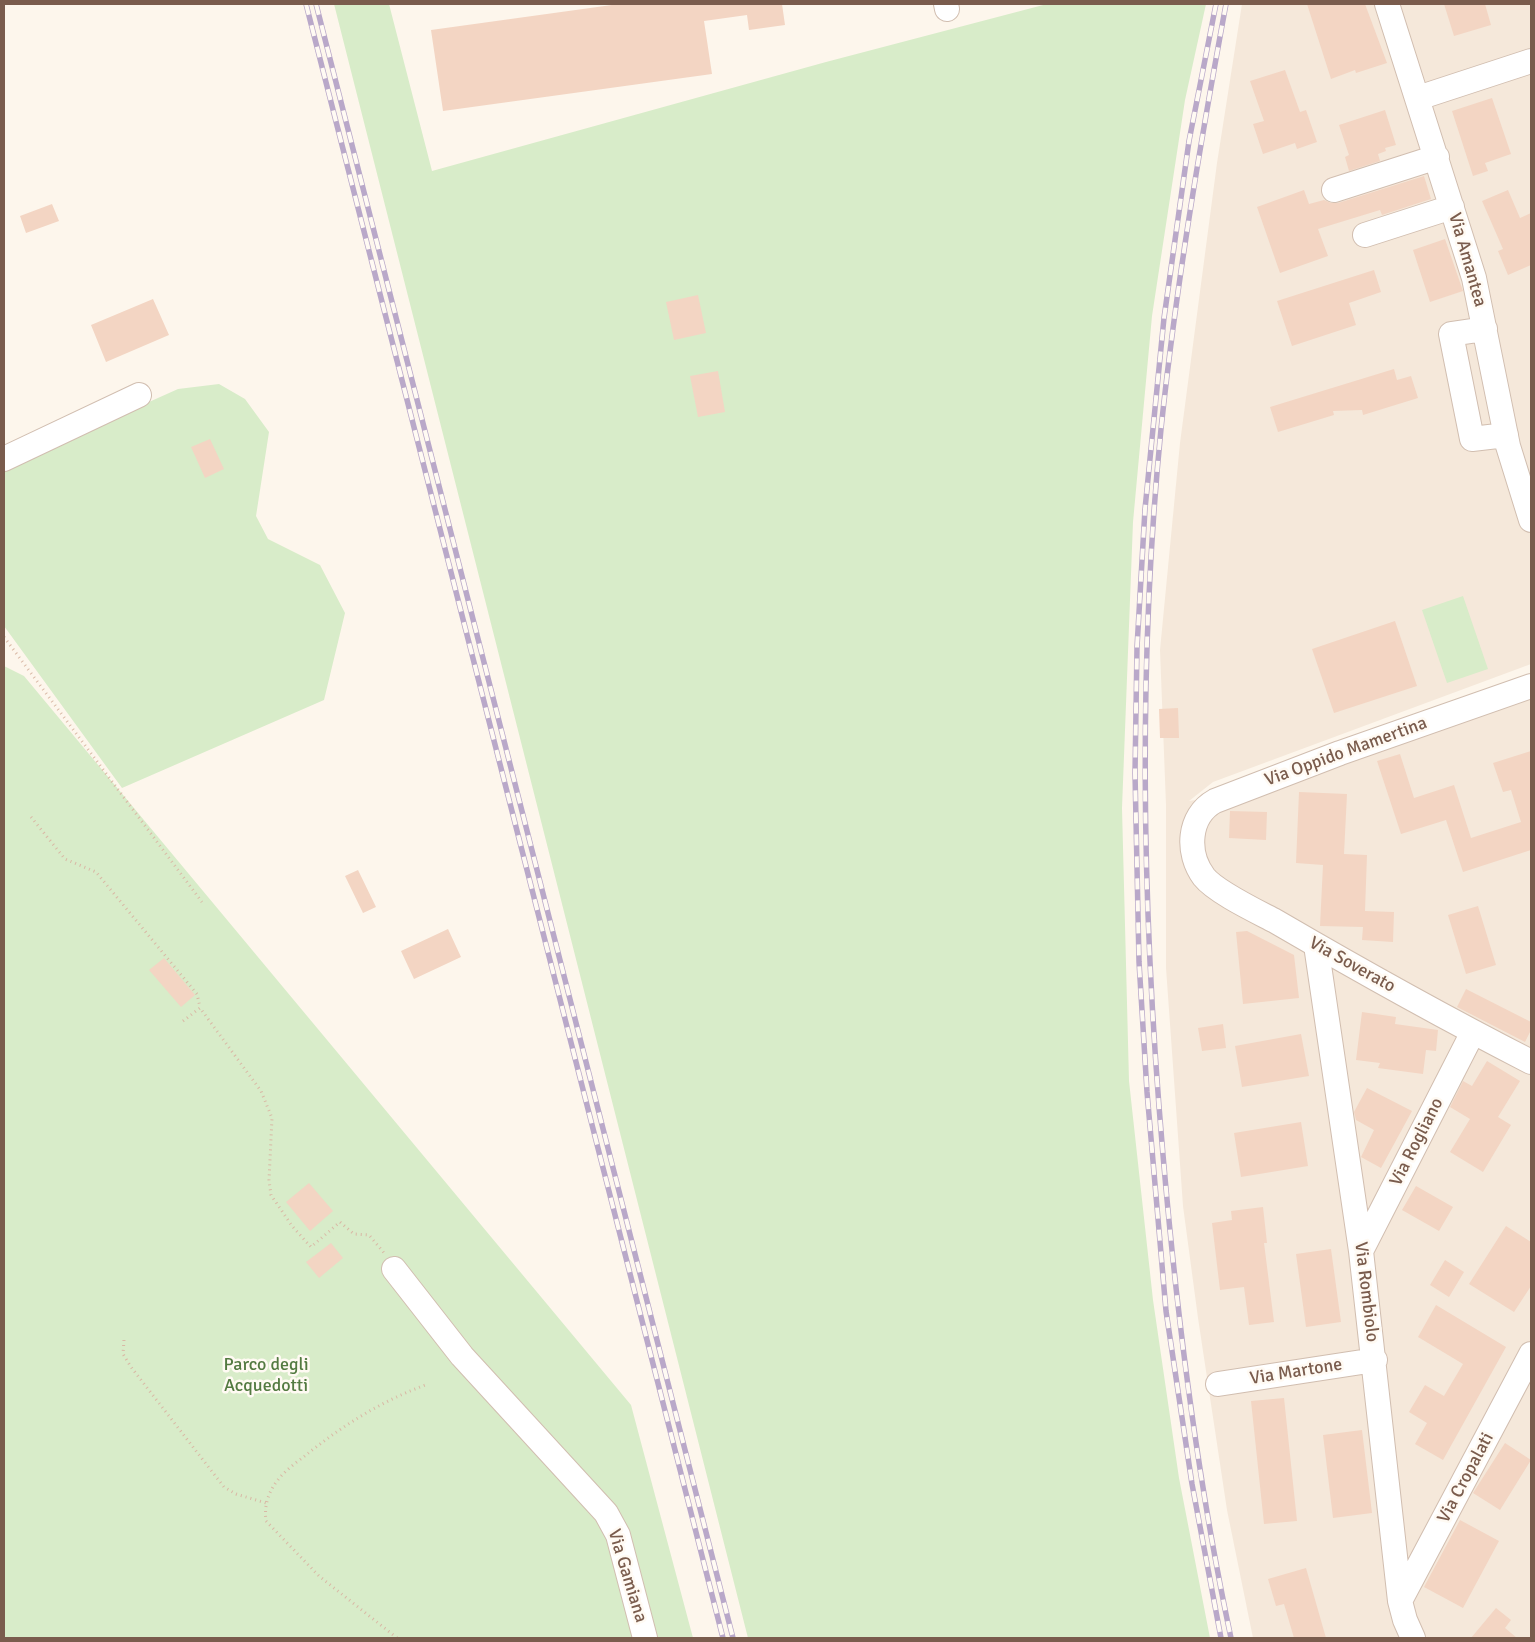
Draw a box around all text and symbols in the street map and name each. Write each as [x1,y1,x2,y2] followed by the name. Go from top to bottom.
[1443,210,1491,310] street label: Via Amantea
[1262,713,1430,791] street label: Via Oppido Mamertina
[1305,932,1399,998] street label: Via Soverato
[1386,1094,1448,1190] street label: Via Rogliano
[1349,1241,1383,1343] street label: Via Rombiolo
[223,1354,309,1396] park label: Parco degli Acquedotti
[1248,1354,1344,1390] street label: Via Martone
[1433,1429,1499,1527] street label: Via Cropalati
[603,1527,651,1625] street label: Via Gamiana

